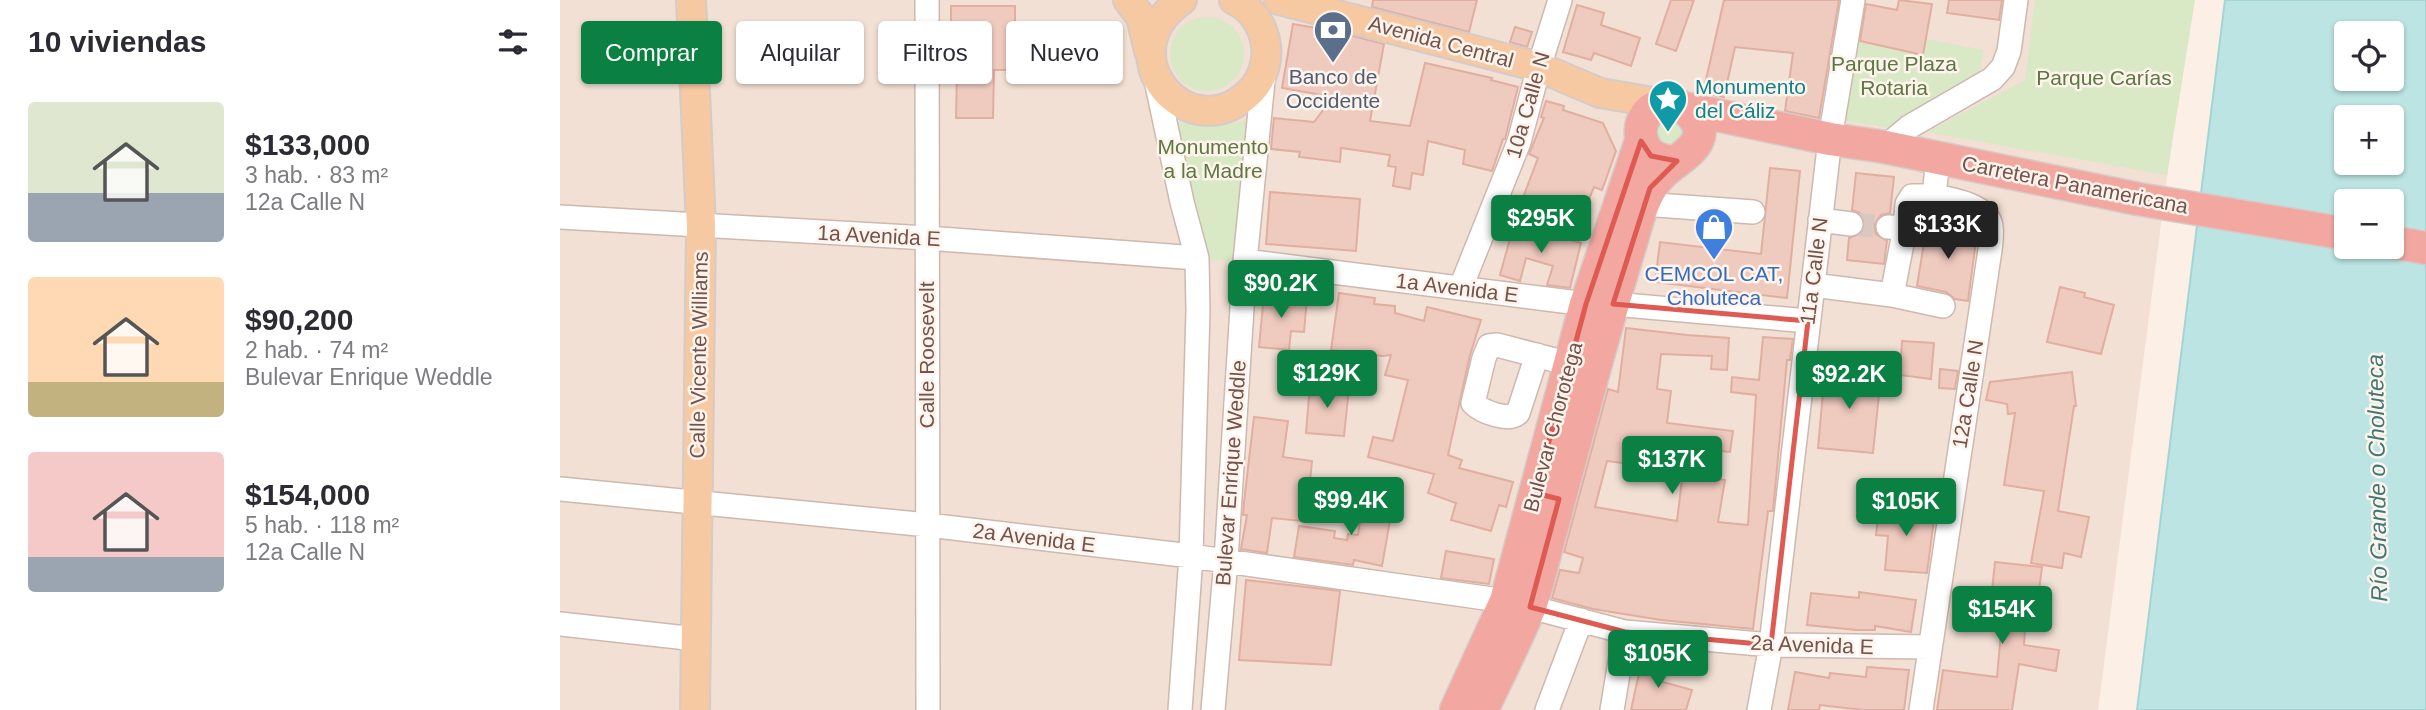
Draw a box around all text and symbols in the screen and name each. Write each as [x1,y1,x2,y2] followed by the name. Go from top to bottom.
[1312,9,1354,64] bank icon: Banco de Occidente
[1366,11,1516,72] street label: Avenida Central
[581,21,722,84] chip: Comprar
[736,21,864,84] chip: Alquilar
[878,21,992,84] chip: Filtros
[1006,21,1123,84] chip: Nuevo
[2334,21,2404,259] map controls
[2334,21,2404,91] button: locate
[494,23,532,61] icon: filters
[28,25,206,58] text: 10 viviendas
[1501,49,1554,161] street label: 10a Calle N
[1831,52,1957,99] park label: Parque Plaza Rotaria
[1286,65,1380,112] place label: Banco de Occidente
[2036,66,2172,89] park label: Parque Carías
[1695,75,1806,122] place label: Monumento del Cáliz
[1647,78,1689,133] place icon: Monumento del Cáliz
[2334,105,2404,175] button: +
[245,128,370,161] text: $133,000
[84,130,168,214] icon: home
[1158,135,1268,182] park label: Monumento a la Madre
[1960,151,2190,218] street label: Carretera Panamericana
[245,162,388,188] text: 3 hab. · 83 m²
[245,189,365,215] text: 12a Calle N
[2334,189,2404,259] button: −
[1492,196,1590,255] pin: $295K
[1899,202,1997,261] pin: $133K
[1507,205,1575,231] text: $295K
[1693,206,1735,261] shop icon: CEMCOL CAT, Choluteca
[1914,211,1982,237] text: $133K
[1795,216,1832,326] street label: 11a Calle N
[817,221,941,250] street label: 1a Avenida E
[685,251,712,459] street label: Calle Vicente Williams
[1224,260,1338,320] pin: $90.2K
[1645,262,1783,309] place label: CEMCOL CAT, Choluteca
[1394,269,1520,306] street label: 1a Avenida E
[1244,270,1318,296] text: $90.2K
[915,281,938,429] street label: Calle Roosevelt
[245,303,353,336] text: $90,200
[84,305,168,389] icon: home
[245,337,388,363] text: 2 hab. · 74 m²
[1948,338,1987,450] street label: 12a Calle N
[1519,339,1586,514] street label: Bulevar Chorotega
[1278,350,1376,410] pin: $129K
[1792,352,1906,411] pin: $92.2K
[2362,354,2392,602] water label: Río Grande o Choluteca
[1211,359,1250,587] street label: Bulevar Enrique Weddle
[1293,360,1361,386] text: $129K
[1812,361,1886,387] text: $92.2K
[245,364,493,390] text: Bulevar Enrique Weddle
[1623,436,1721,496] pin: $137K
[1638,446,1706,472] text: $137K
[1294,477,1408,537] pin: $99.4K
[245,478,370,511] text: $154,000
[1857,478,1955,538] pin: $105K
[84,480,168,564] icon: home
[1314,487,1388,513] text: $99.4K
[1872,488,1940,514] text: $105K
[245,512,399,538] text: 5 hab. · 118 m²
[971,519,1097,556] street label: 2a Avenida E
[245,539,365,565] text: 12a Calle N
[1953,586,2051,646] pin: $154K
[1968,596,2036,622] text: $154K
[1609,630,1707,690] pin: $105K
[1750,631,1874,658] street label: 2a Avenida E
[1624,640,1692,666] text: $105K

